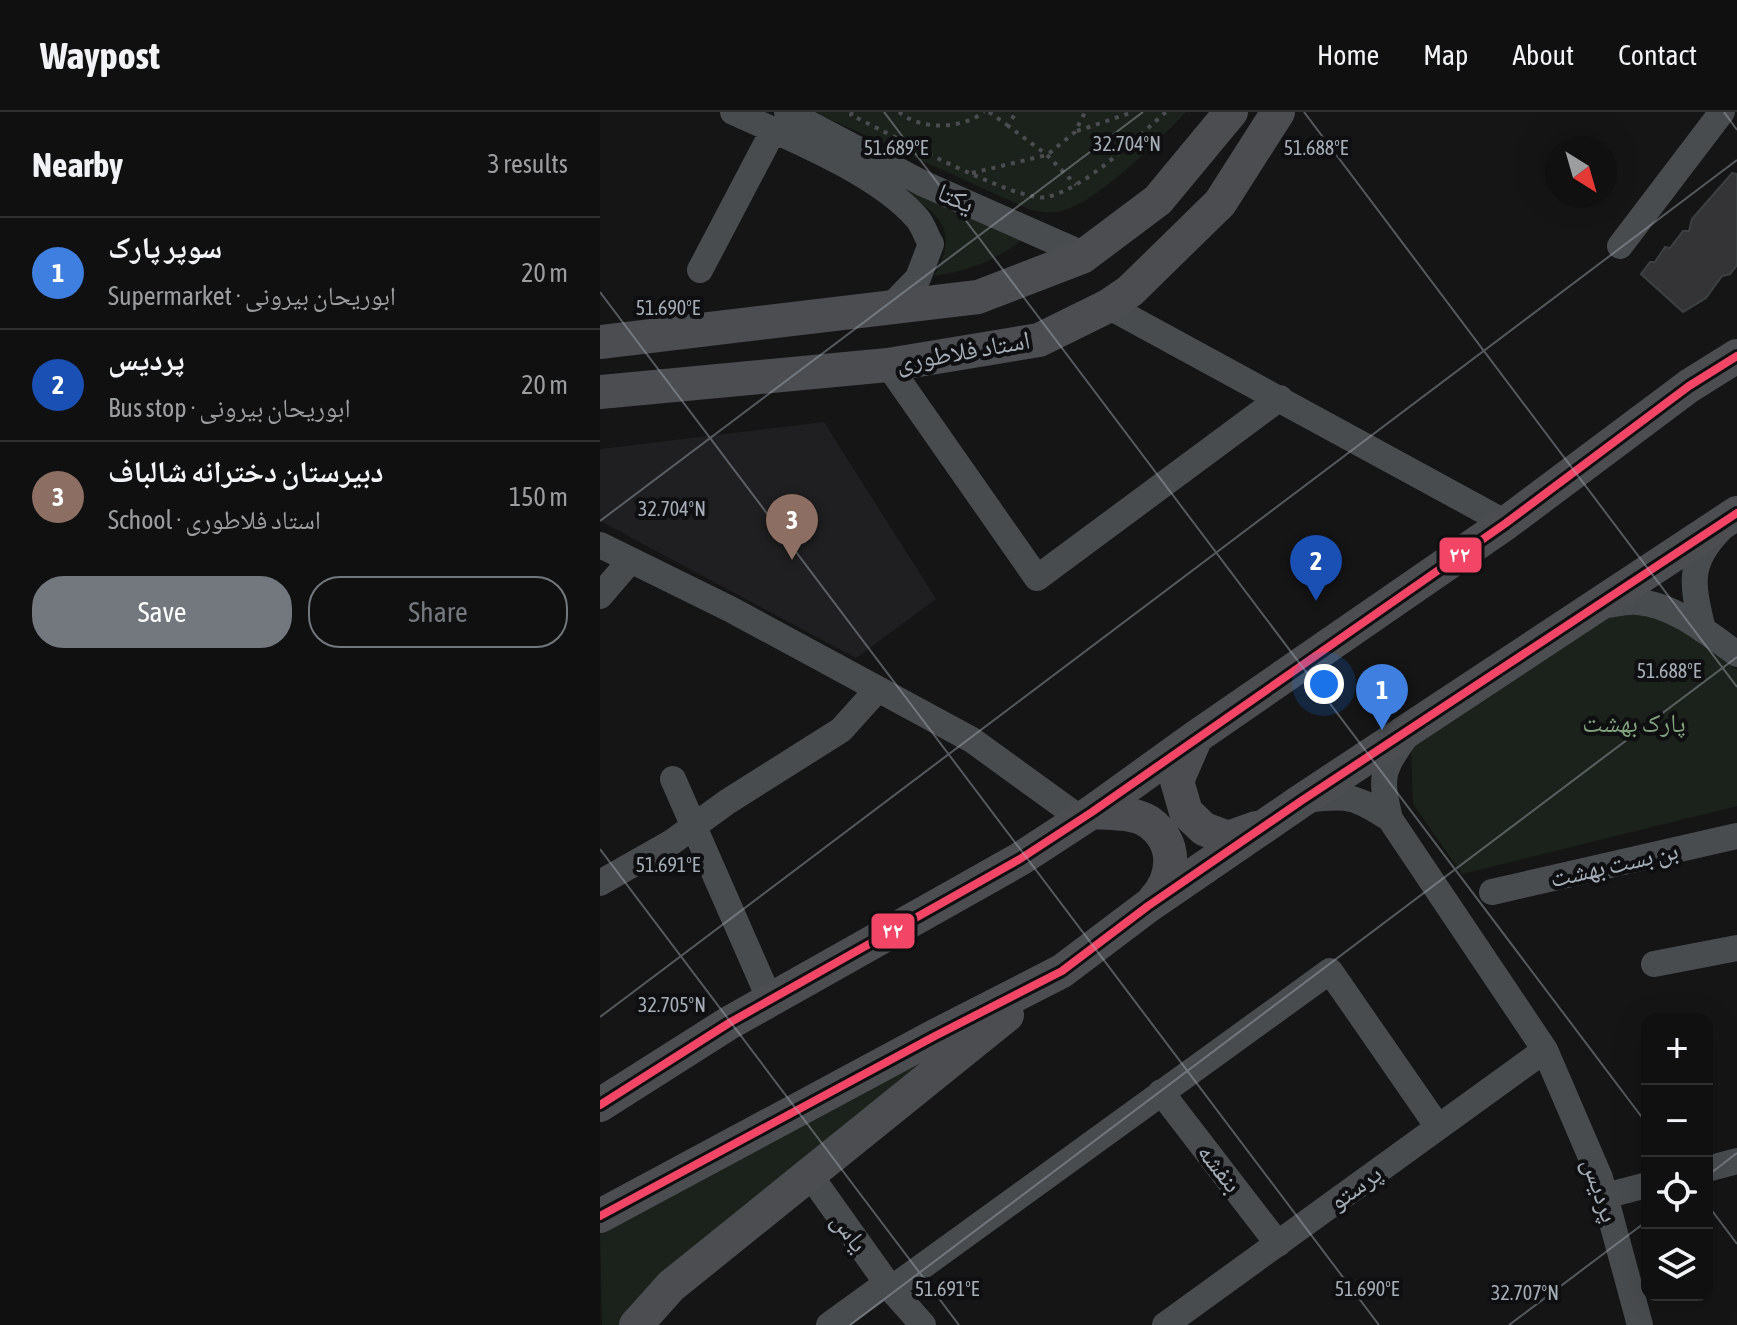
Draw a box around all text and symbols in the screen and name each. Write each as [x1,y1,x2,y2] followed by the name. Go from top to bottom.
[40,34,160,77] text: Waypost
[1317,39,1379,71] text: Home
[1423,39,1468,71] text: Map
[1512,39,1574,71] text: About
[1618,39,1697,71] text: Contact
[1093,132,1161,155] text: 32.704°N
[864,136,929,159] text: 51.689°E
[1284,136,1349,159] text: 51.688°E
[1545,136,1617,208] north arrow
[32,145,123,184] text: Nearby
[487,149,568,179] text: 3 results
[933,177,979,219] street label: یکتا
[108,230,222,264] text: سوپر پارک
[52,258,64,288] text: 1
[521,258,568,288] text: 20 m
[108,281,396,311] text: Supermarket · ابوریحان بیرونی
[636,296,701,319] text: 51.690°E
[894,324,1033,379] street label: استاد فلاطوری
[108,342,185,376] text: پردیس
[52,370,64,400] text: 2
[521,370,568,400] text: 20 m
[108,393,351,423] text: Bus stop · ابوریحان بیرونی
[108,454,384,488] text: دبیرستان دخترانه شالباف
[52,482,64,512] text: 3
[509,482,568,512] text: 150 m
[766,494,818,560] pin: 3
[638,497,706,520] text: 32.704°N
[108,505,321,535] text: School · استاد فلاطوری
[1290,535,1342,601] pin: 2
[1438,536,1483,574] line badge: ۲۲
[1449,541,1471,567] text: ۲۲
[32,576,292,648] button: Save
[308,576,568,648] button: Share
[1637,659,1702,682] text: 51.688°E
[1304,664,1344,704] your location
[1356,664,1408,730] pin: 1
[1582,708,1686,739] park label: پارک بهشت
[1547,835,1681,894] street label: بن بست بهشت
[636,853,701,876] text: 51.691°E
[870,912,916,950] line badge: ۲۲
[882,917,904,943] text: ۲۲
[638,993,706,1016] text: 32.705°N
[1641,1013,1713,1301] map controls
[1641,1013,1713,1085] button: +
[1641,1085,1713,1157] button: −
[1192,1138,1248,1198] street label: بنفشه
[1575,1154,1625,1226] street label: پردیس
[1641,1157,1713,1229] button: locate
[1323,1158,1388,1217] street label: پرستو
[825,1206,874,1258] street label: یاس
[1641,1229,1713,1301] button: layers
[915,1277,980,1300] text: 51.691°E
[1335,1277,1400,1300] text: 51.690°E
[1491,1281,1559,1304] text: 32.707°N

